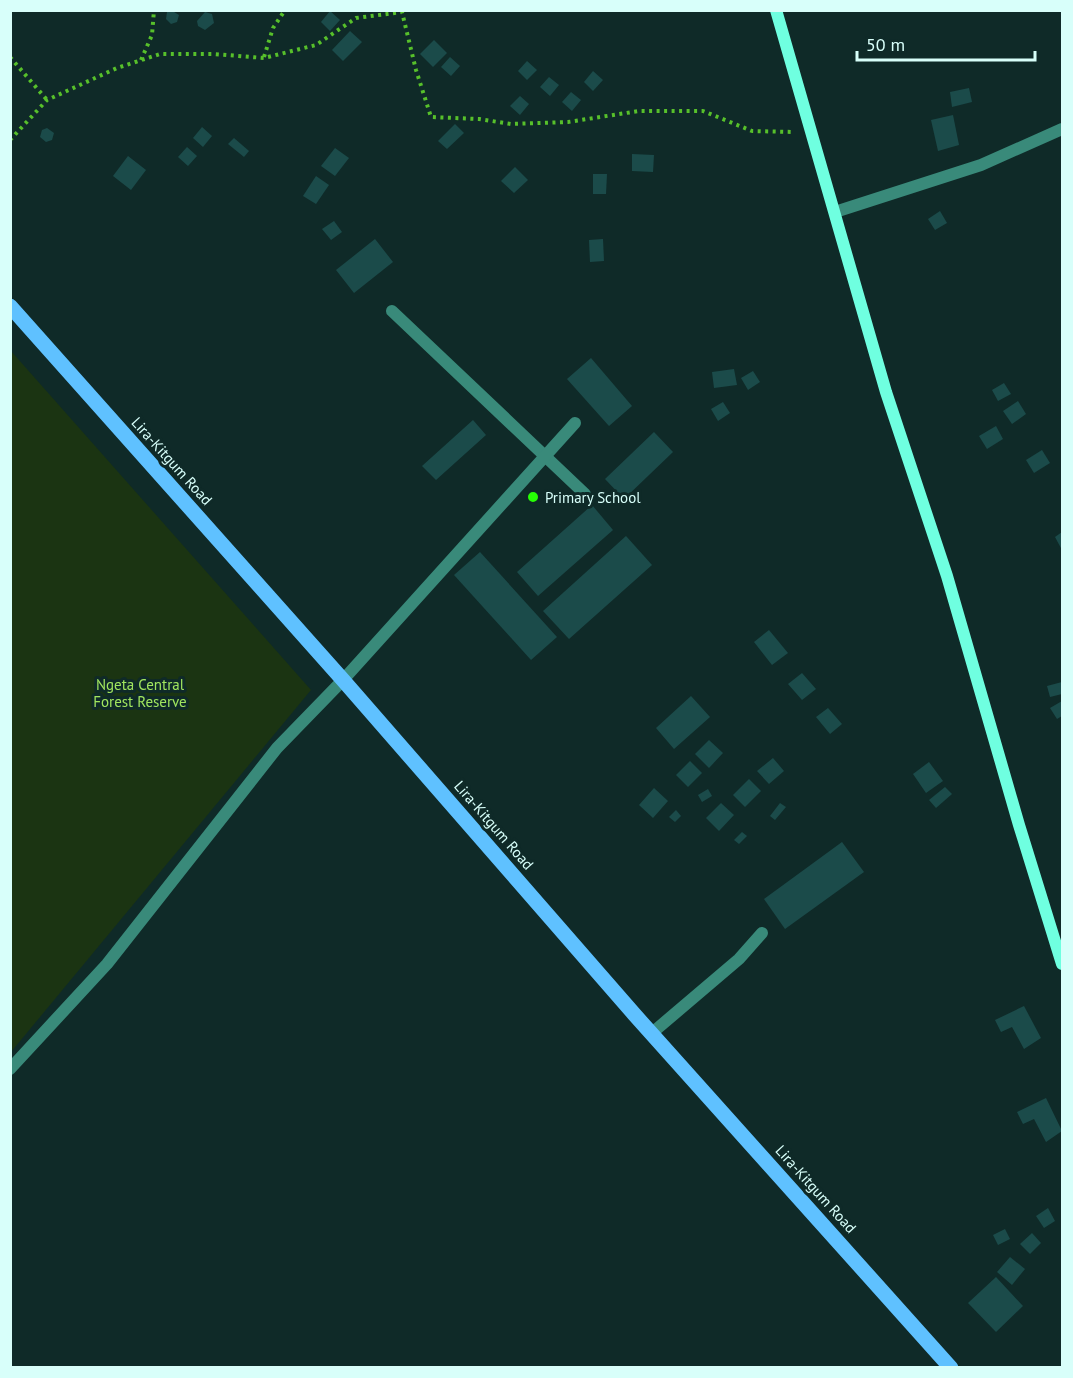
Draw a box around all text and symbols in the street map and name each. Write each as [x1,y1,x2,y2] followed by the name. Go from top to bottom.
[857,24,1036,62] scale bar
[866,33,905,56] text: 50 m
[128,413,216,509] street label: Lira-Kitgum Road
[545,488,641,507] place label: Primary School
[526,490,540,504] marker: Primary School
[93,675,187,711] park label: Ngeta Central Forest Reserve
[450,777,538,873] street label: Lira-Kitgum Road
[772,1141,860,1237] street label: Lira-Kitgum Road

